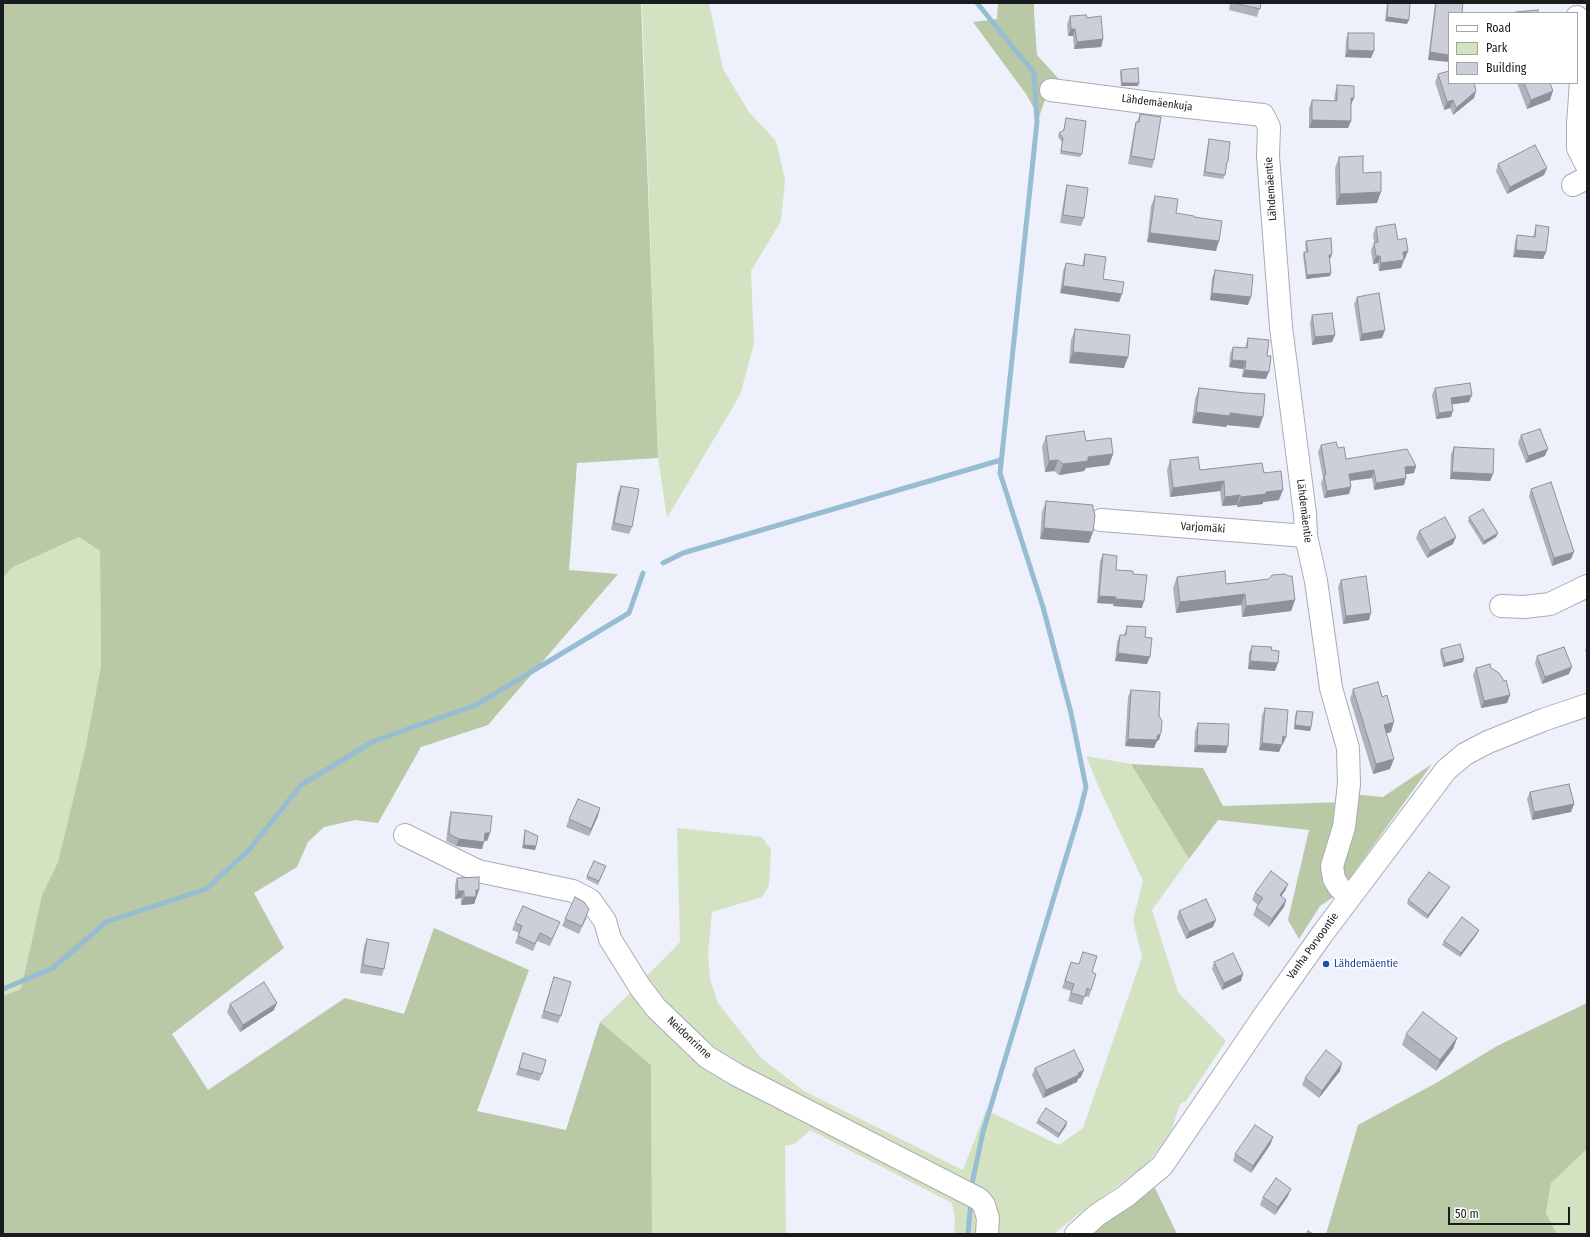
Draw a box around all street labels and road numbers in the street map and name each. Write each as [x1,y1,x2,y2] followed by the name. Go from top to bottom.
[1121,92,1193,114] street label: Lähdemäenkuja
[1262,157,1280,221] street label: Lähdemäentie
[1294,478,1314,544] street label: Lähdemäentie
[1180,520,1226,536] street label: Varjomäki
[1284,910,1342,982] street label: Vanha Porvoontie
[664,1014,714,1062] street label: Neidonrinne

